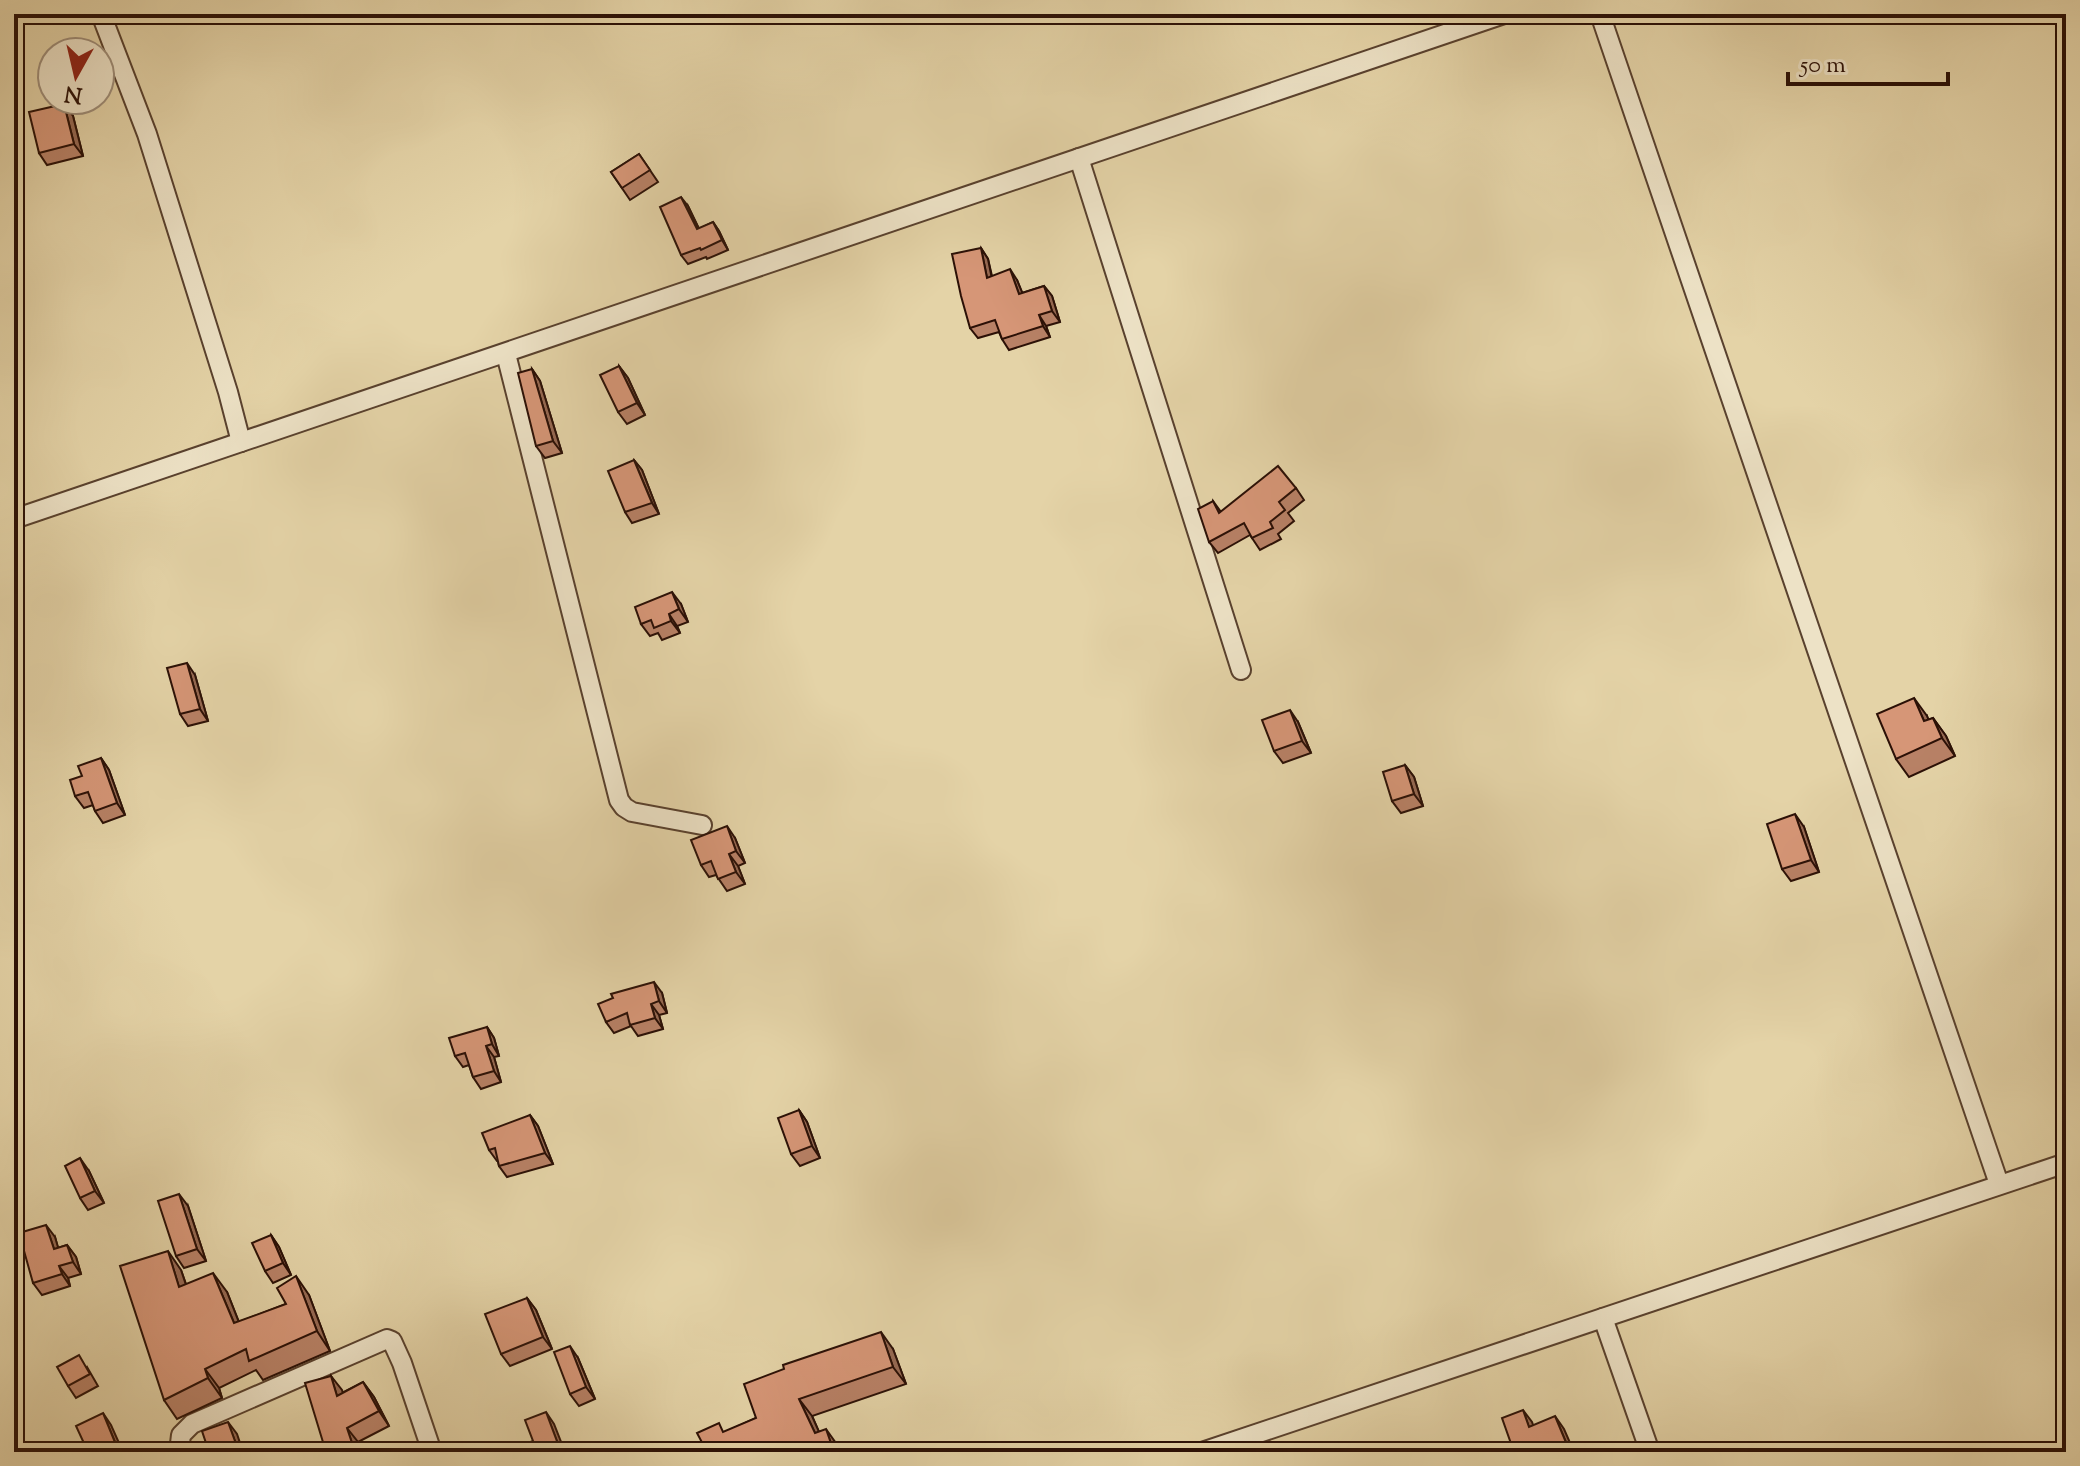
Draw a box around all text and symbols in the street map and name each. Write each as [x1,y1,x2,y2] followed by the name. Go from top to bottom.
[36,36,116,116] north arrow
[1788,36,1948,86] scale bar
[1798,49,1846,83] text: 50 m
[62,76,85,110] text: N

